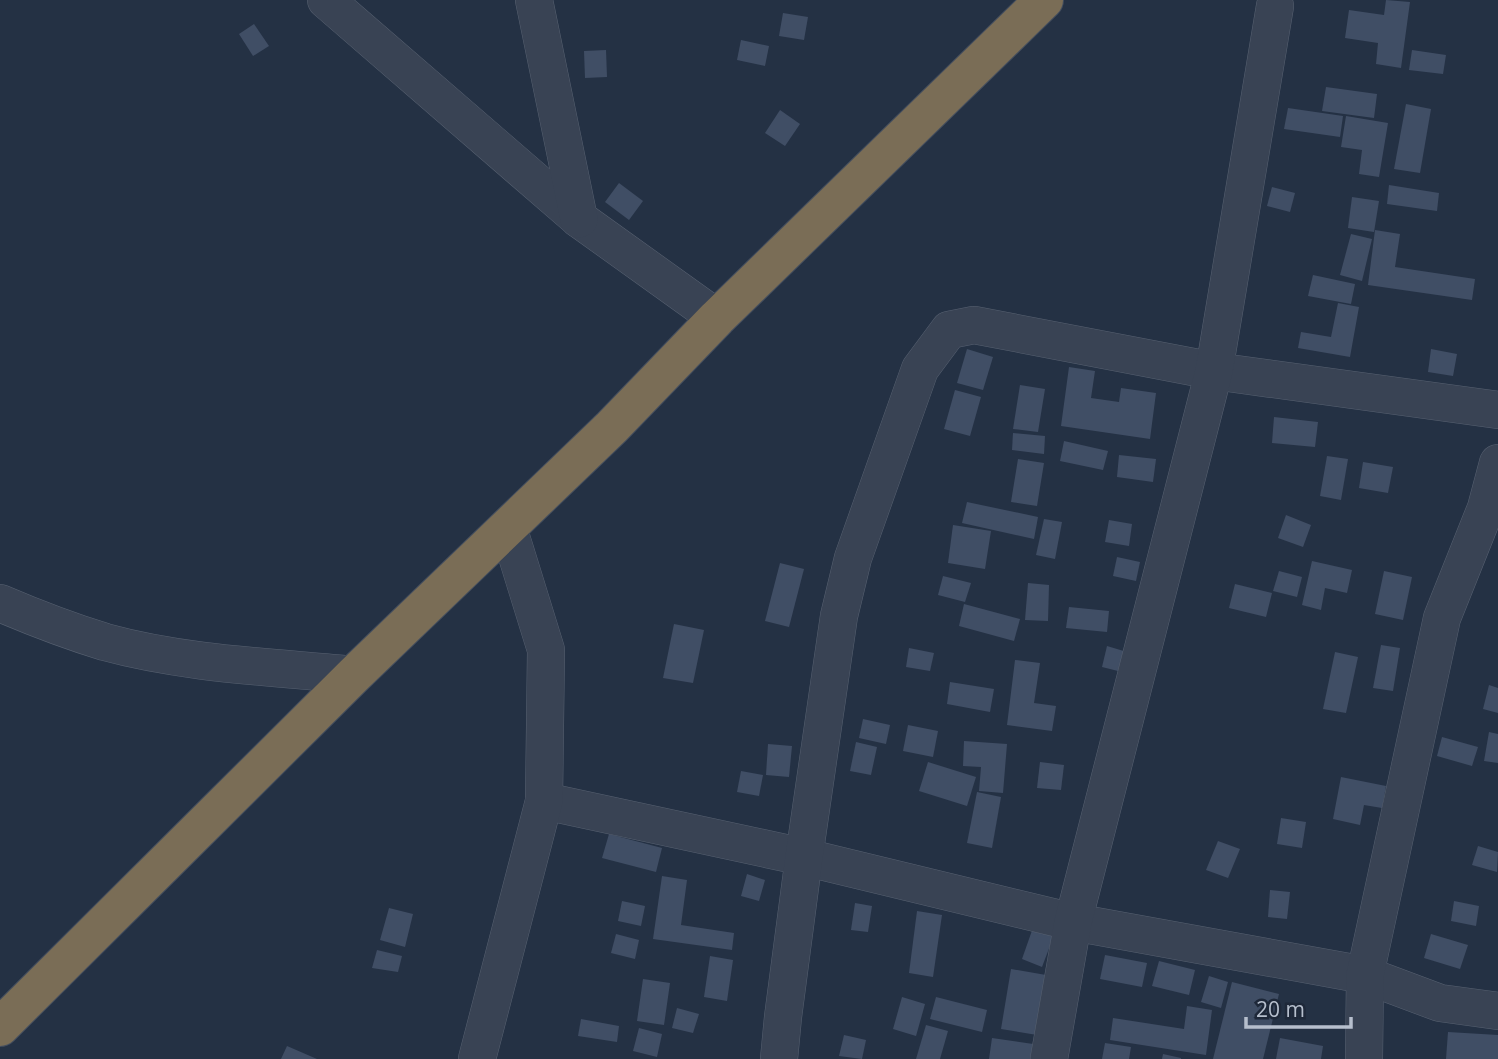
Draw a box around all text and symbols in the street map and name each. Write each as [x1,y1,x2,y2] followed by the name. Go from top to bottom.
[1246,986,1351,1030] scale bar
[1256,995,1305,1023] text: 20 m

